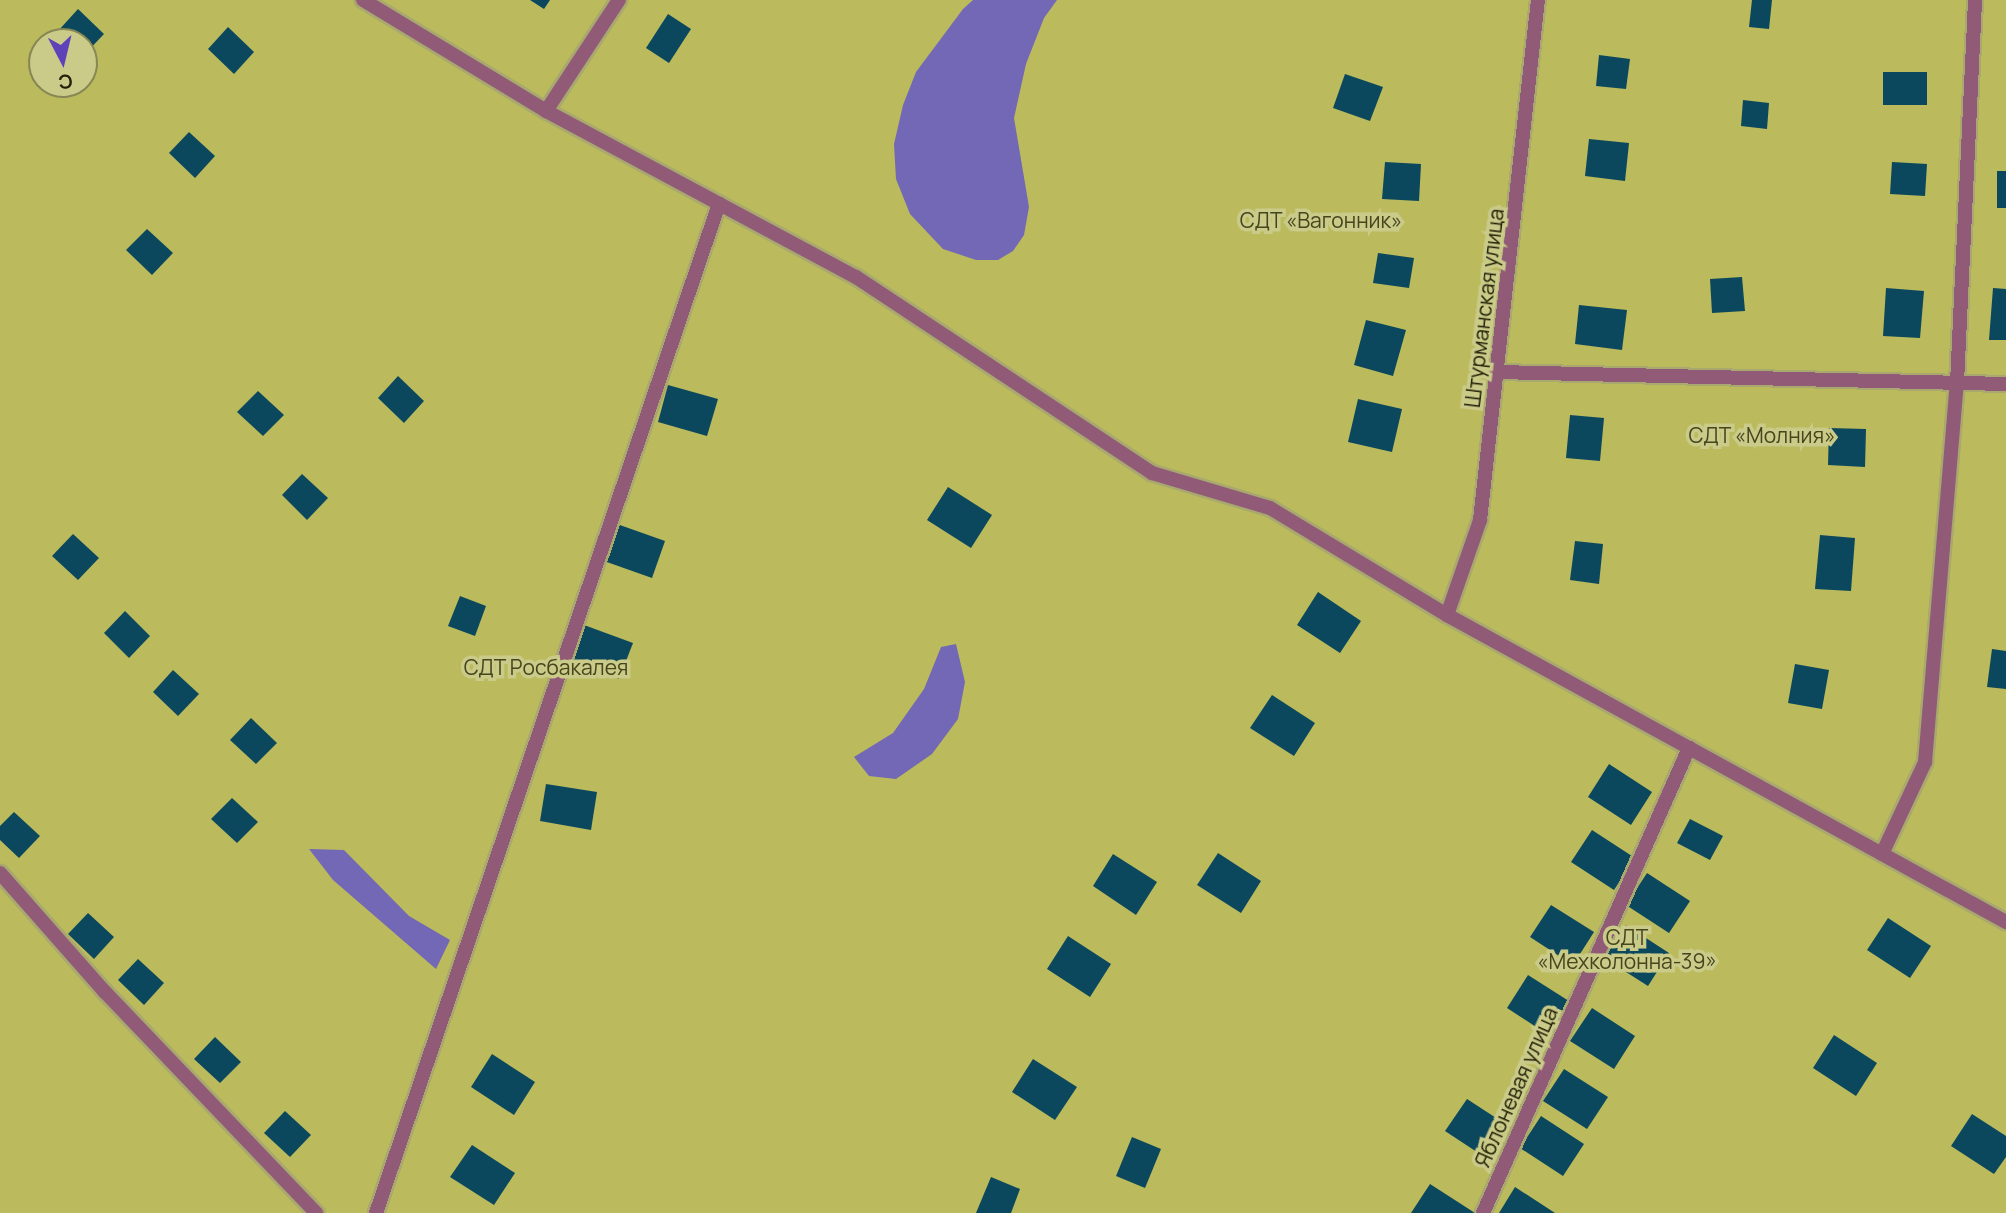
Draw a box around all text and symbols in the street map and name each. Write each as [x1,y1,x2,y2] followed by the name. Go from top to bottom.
[28,28,98,98] north arrow
[57,68,74,96] text: С
[1239,207,1403,233] park label: СДТ «Вагонник»
[1459,207,1509,409] street label: Штурманская улица
[1688,422,1836,448] park label: СДТ «Молния»
[463,654,629,680] park label: СДТ Росбакалея
[1537,924,1717,974] park label: СДТ «Мехколонна-39»
[1469,1003,1563,1171] street label: Яблоневая улица

